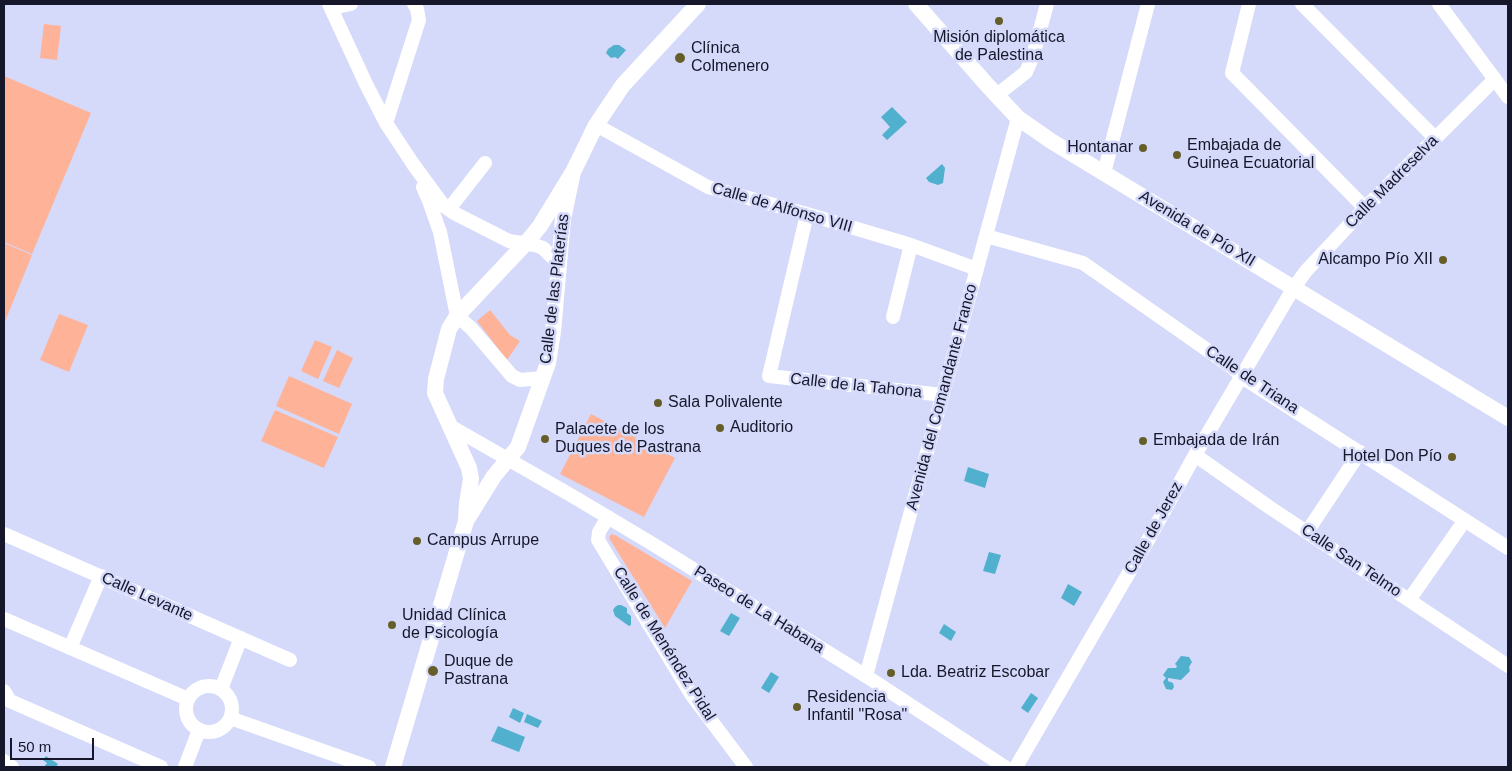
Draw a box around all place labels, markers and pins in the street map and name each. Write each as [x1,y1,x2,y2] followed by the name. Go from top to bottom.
[993,15,1005,27] marker: Misión diplomática de Palestina
[933,28,1065,66] place label: Misión diplomática de Palestina
[691,39,769,77] place label: Clínica Colmenero
[673,51,687,65] marker: Clínica Colmenero
[1187,136,1314,174] place label: Embajada de Guinea Ecuatorial
[1067,138,1133,158] place label: Hontanar
[1137,142,1149,154] marker: Hontanar
[1171,149,1183,161] marker: Embajada de Guinea Ecuatorial
[1318,250,1433,270] place label: Alcampo Pío XII
[1437,254,1449,266] marker: Alcampo Pío XII
[668,393,783,413] place label: Sala Polivalente
[652,397,664,409] marker: Sala Polivalente
[730,418,793,438] place label: Auditorio
[555,420,701,458] place label: Palacete de los Duques de Pastrana
[714,422,726,434] marker: Auditorio
[1153,431,1279,451] place label: Embajada de Irán
[539,433,551,445] marker: Palacete de los Duques de Pastrana
[1137,435,1149,447] marker: Embajada de Irán
[1342,447,1442,467] place label: Hotel Don Pío
[1446,451,1458,463] marker: Hotel Don Pío
[427,531,539,551] place label: Campus Arrupe
[411,535,423,547] marker: Campus Arrupe
[402,606,506,644] place label: Unidad Clínica de Psicología
[386,619,398,631] marker: Unidad Clínica de Psicología
[444,652,513,690] place label: Duque de Pastrana
[901,663,1050,683] place label: Lda. Beatriz Escobar
[426,664,440,678] marker: Duque de Pastrana
[885,667,897,679] marker: Lda. Beatriz Escobar
[807,688,907,726] place label: Residencia Infantil "Rosa"
[791,701,803,713] marker: Residencia Infantil "Rosa"

